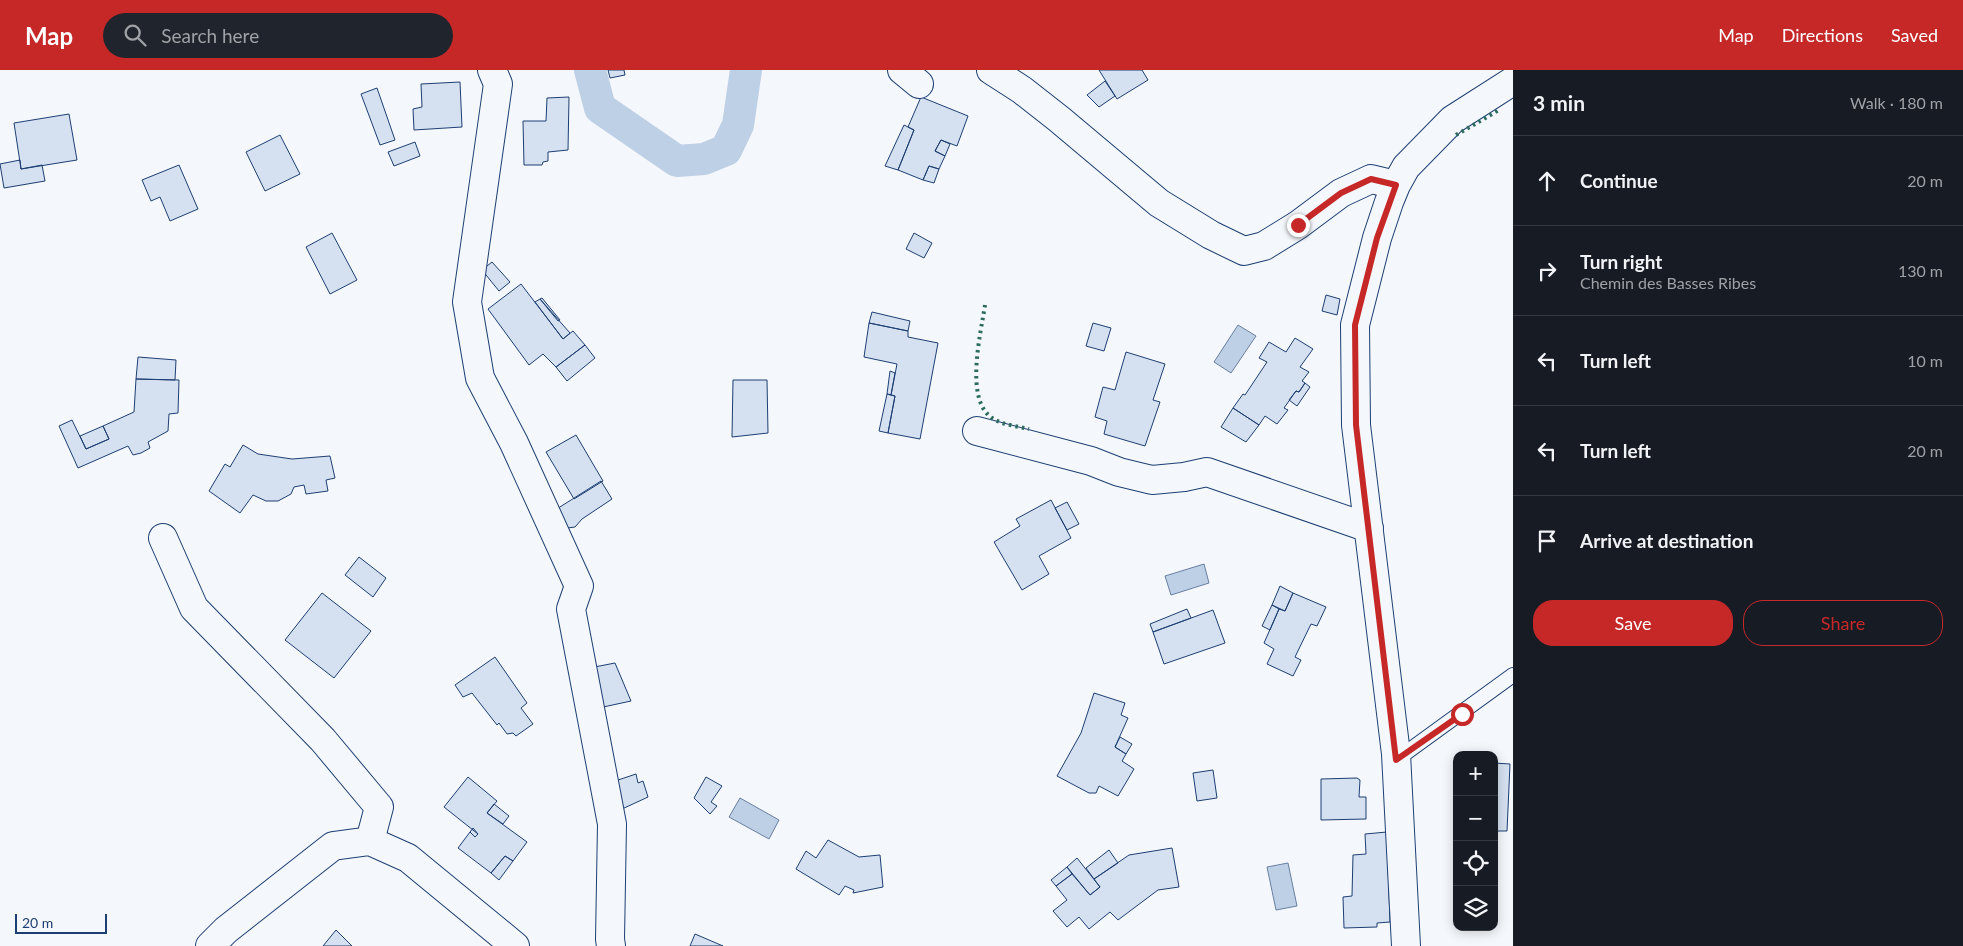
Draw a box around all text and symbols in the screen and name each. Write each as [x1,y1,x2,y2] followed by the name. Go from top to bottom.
[103,13,453,58] search box
[25,21,73,50] text: Map
[121,21,149,49] icon: search
[161,24,259,47] text: Search here
[1718,24,1754,46] text: Map
[1782,24,1863,46] text: Directions
[1891,24,1938,46] text: Saved
[1533,90,1585,115] text: 3 min
[1850,93,1943,112] text: Walk · 180 m
[1533,167,1561,195] icon: ahead
[1580,169,1658,192] text: Continue
[1907,171,1943,190] text: 20 m
[1287,214,1310,237] route end
[1580,250,1662,273] text: Turn right
[1533,257,1561,285] icon: right
[1898,261,1943,280] text: 130 m
[1580,273,1756,292] text: Chemin des Basses Ribes
[1533,347,1561,375] icon: left
[1580,349,1651,372] text: Turn left
[1907,351,1943,370] text: 10 m
[1533,437,1561,465] icon: left
[1580,439,1651,462] text: Turn left
[1907,441,1943,460] text: 20 m
[1533,527,1561,555] icon: arrive
[1580,529,1753,552] text: Arrive at destination
[1533,600,1733,646] button: Save
[1743,600,1943,646] button: Share
[1451,703,1474,726] route start
[1453,751,1498,931] map controls
[1453,751,1498,796] button: +
[1453,796,1498,841] button: −
[1453,841,1498,886] button: locate
[1453,886,1498,931] button: layers
[15,911,108,934] scale bar
[22,914,53,931] text: 20 m

